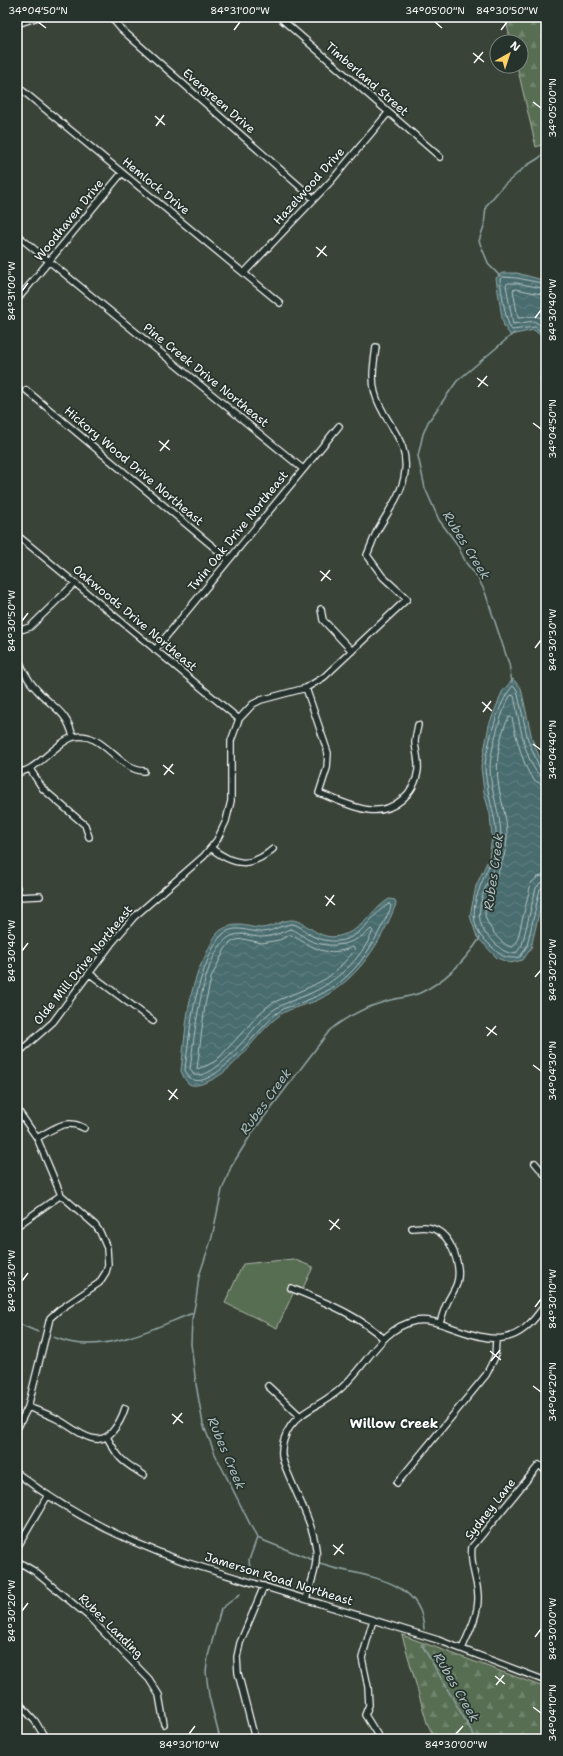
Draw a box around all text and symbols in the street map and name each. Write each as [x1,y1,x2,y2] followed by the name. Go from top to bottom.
[8,4,68,17] text: 34°04'50"N
[210,4,270,17] text: 84°31'00"W
[405,4,465,17] text: 34°05'00"N
[476,4,538,17] text: 84°30'50"W
[489,34,529,74] north arrow
[322,38,412,120] street label: Timberland Street
[507,38,523,55] text: N
[179,65,259,137] street label: Evergreen Drive
[546,78,559,138] text: 34°05'00"N
[270,144,348,228] street label: Hazelwood Drive
[119,154,193,218] street label: Hemlock Drive
[31,175,107,264] street label: Woodhaven Drive
[5,261,18,321] text: 84°31'00"W
[546,278,559,341] text: 84°30'40"W
[140,319,272,431] street label: Pine Creek Drive Northeast
[546,399,559,459] text: 34°04'50"N
[61,403,207,529] street label: Hickory Wood Drive Northeast
[184,467,292,595] street label: Twin Oak Drive Northeast
[439,508,495,583] water label: Rubes Creek
[69,561,201,675] street label: Oakwoods Drive Northeast
[5,590,18,652] text: 84°30'50"W
[546,608,559,671] text: 84°30'30"W
[546,720,559,780] text: 34°04'40"N
[480,832,507,912] water label: Rubes Creek
[30,902,136,1028] street label: Olde Mill Drive Northeast
[5,919,18,982] text: 84°30'40"W
[546,938,559,1001] text: 84°30'20"W
[546,1041,559,1101] text: 34°04'30"N
[236,1065,295,1138] water label: Rubes Creek
[5,1249,18,1312] text: 84°30'30"W
[546,1269,559,1329] text: 84°30'10"W
[546,1362,559,1422] text: 34°04'20"N
[204,1414,250,1493] water label: Rubes Creek
[350,1415,438,1432] district label: Willow Creek
[461,1475,519,1543] street label: Sydney Lane
[203,1549,355,1609] street label: Jamerson Road Northeast
[5,1579,18,1642] text: 84°30'20"W
[75,1590,147,1662] street label: Rubes Landing
[546,1597,559,1660] text: 84°30'00"W
[430,1649,484,1726] water label: Rubes Creek
[546,1684,559,1742] text: 34°04'10"N
[159,1738,219,1751] text: 84°30'10"W
[425,1738,488,1751] text: 84°30'00"W

